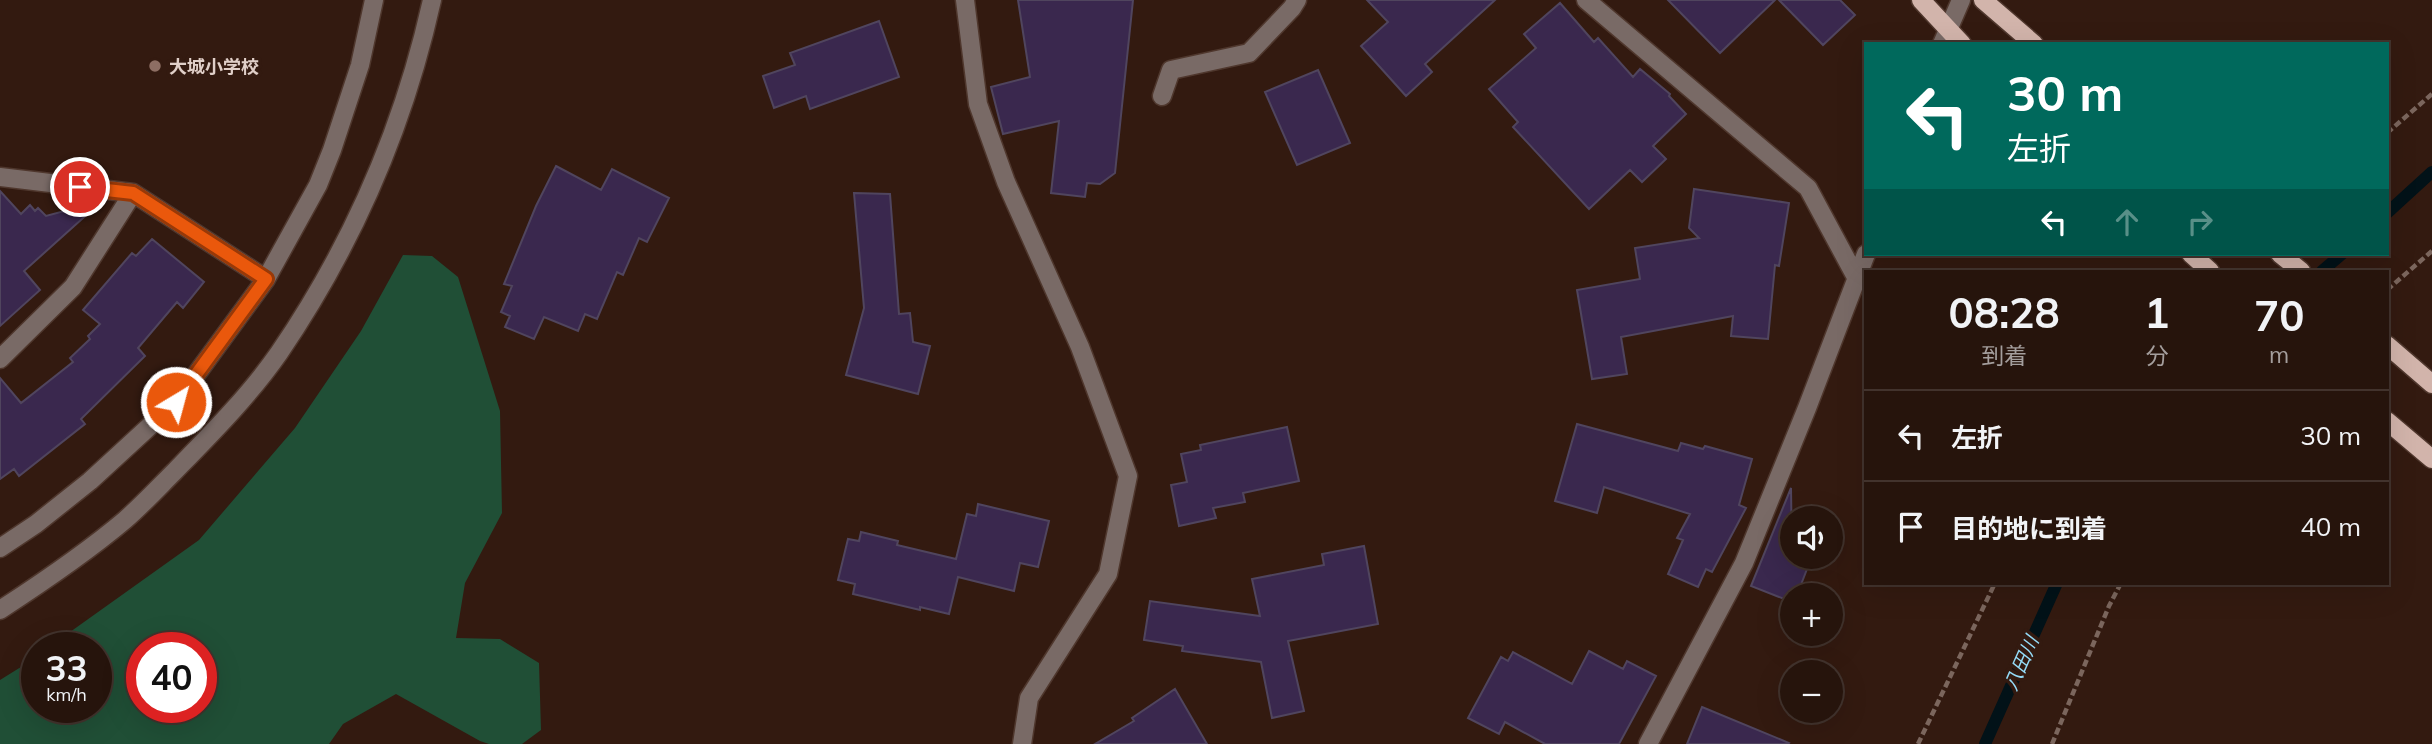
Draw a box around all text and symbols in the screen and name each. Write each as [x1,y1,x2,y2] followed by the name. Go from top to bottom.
[169,55,259,78] place label: 大城小学校
[147,58,163,74] marker: 大城小学校
[2007,62,2123,123] text: 30 m
[1892,70,1983,161] icon: left
[2007,128,2071,168] text: 左折
[50,157,110,217] pin
[61,168,99,206] icon: arrive
[2035,203,2073,241] icon: left
[2108,203,2146,241] icon: ahead
[2181,203,2219,241] icon: right
[1949,286,2060,339] text: 08:28
[2144,286,2169,339] text: 1
[2254,289,2304,342] text: 70
[2269,340,2289,369] text: m
[1981,341,2027,370] text: 到着
[2145,341,2168,370] text: 分
[139,365,213,439] position arrow
[1892,417,1930,455] icon: left
[2300,419,2361,452] text: 30 m
[1951,421,2003,454] text: 左折
[1780,506,1843,723] map controls
[1780,506,1843,569] button: sound
[1892,508,1930,546] icon: arrive
[2300,510,2361,543] text: 40 m
[1951,512,2107,545] text: 目的地に到着
[1780,583,1843,646] button: +
[1998,630,2044,694] water label: 八田川
[126,632,217,723] speed limit sign: 40
[45,646,88,690] text: 33
[1780,660,1843,723] button: −
[46,683,87,706] text: km/h

